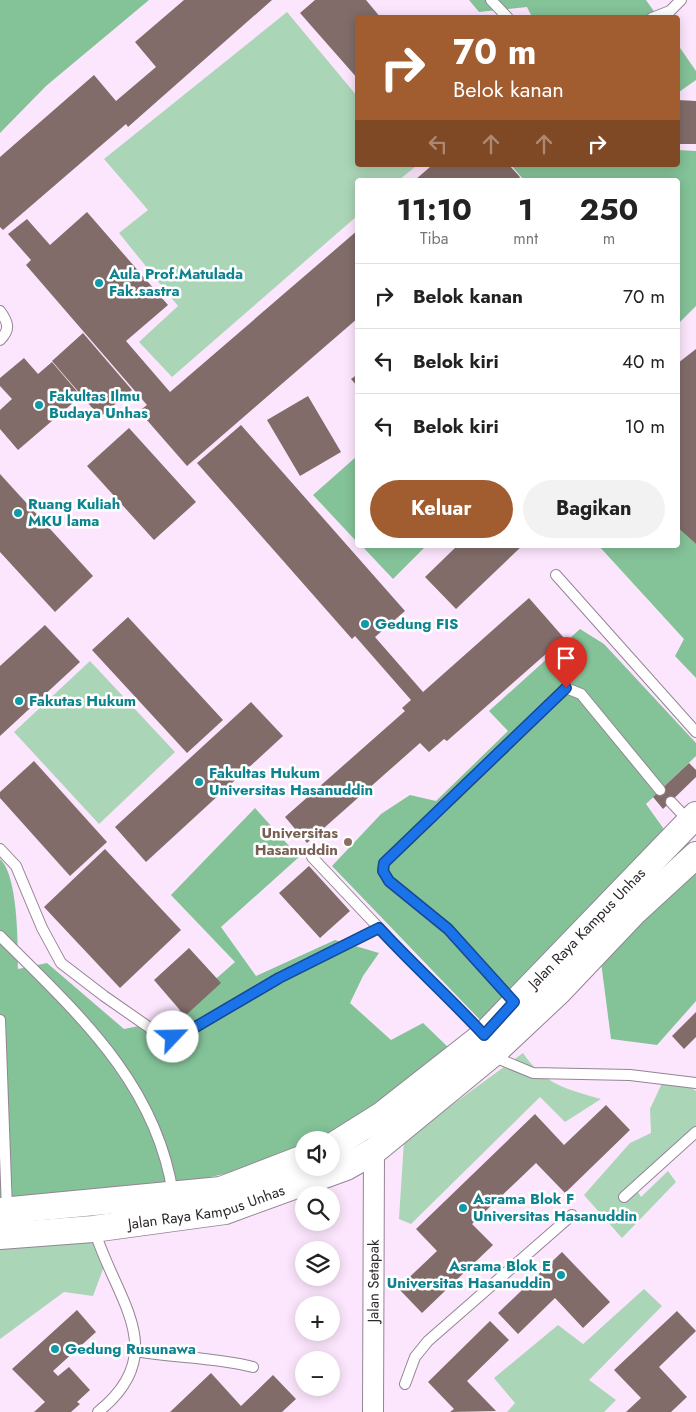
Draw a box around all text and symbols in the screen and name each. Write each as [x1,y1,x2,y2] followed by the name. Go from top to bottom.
[453,27,536,77] text: 70 m
[370,35,435,100] icon: right
[453,73,564,105] text: Belok kanan
[424,130,452,158] icon: left
[477,130,505,158] icon: ahead
[530,130,558,158] icon: ahead
[583,130,611,158] icon: right
[397,188,472,231] text: 11:10
[518,188,533,231] text: 1
[580,188,638,231] text: 250
[420,227,448,250] text: Tiba
[513,227,538,250] text: mnt
[603,227,615,250] text: m
[108,263,243,302] place label: Aula Prof.Matulada Fak.sastra
[93,277,105,289] marker: Aula Prof.Matulada Fak.sastra
[370,282,398,310] icon: right
[413,283,523,310] text: Belok kanan
[623,283,665,310] text: 70 m
[370,347,398,375] icon: left
[413,348,499,375] text: Belok kiri
[622,348,665,375] text: 40 m
[49,385,148,424] place label: Fakultas Ilmu Budaya Unhas
[33,399,45,411] marker: Fakultas Ilmu Budaya Unhas
[370,412,398,440] icon: left
[413,413,499,440] text: Belok kiri
[625,413,665,440] text: 10 m
[370,480,513,538] button: Keluar
[523,480,665,538] button: Bagikan
[28,493,120,532] place label: Ruang Kuliah MKU lama
[12,507,24,519] marker: Ruang Kuliah MKU lama
[375,613,458,635] place label: Gedung FIS
[359,618,371,630] marker: Gedung FIS
[545,637,587,688] pin
[552,644,580,672] icon: arrive
[29,690,136,712] place label: Fakutas Hukum
[13,695,25,707] marker: Fakutas Hukum
[209,762,373,801] place label: Fakultas Hukum Universitas Hasanuddin
[193,776,205,788] marker: Fakultas Hukum Universitas Hasanuddin
[255,822,338,861] place label: Universitas Hasanuddin
[342,836,354,848] marker: Universitas Hasanuddin
[522,863,650,995] street label: Jalan Raya Kampus Unhas
[146,1010,198,1062] position arrow
[295,1131,340,1396] map controls
[295,1131,340,1176] button: sound
[125,1179,288,1235] street label: Jalan Raya Kampus Unhas
[295,1186,340,1231] button: search
[472,1188,637,1227] place label: Asrama Blok F Universitas Hasanuddin
[457,1202,469,1214] marker: Asrama Blok F Universitas Hasanuddin
[362,1239,385,1325] street label: Jalan Setapak
[295,1241,340,1286] button: layers
[387,1255,551,1294] place label: Asrama Blok E Universitas Hasanuddin
[555,1269,567,1281] marker: Asrama Blok E Universitas Hasanuddin
[295,1296,340,1341] button: +
[65,1338,196,1360] place label: Gedung Rusunawa
[49,1343,61,1355] marker: Gedung Rusunawa
[295,1351,340,1396] button: −

